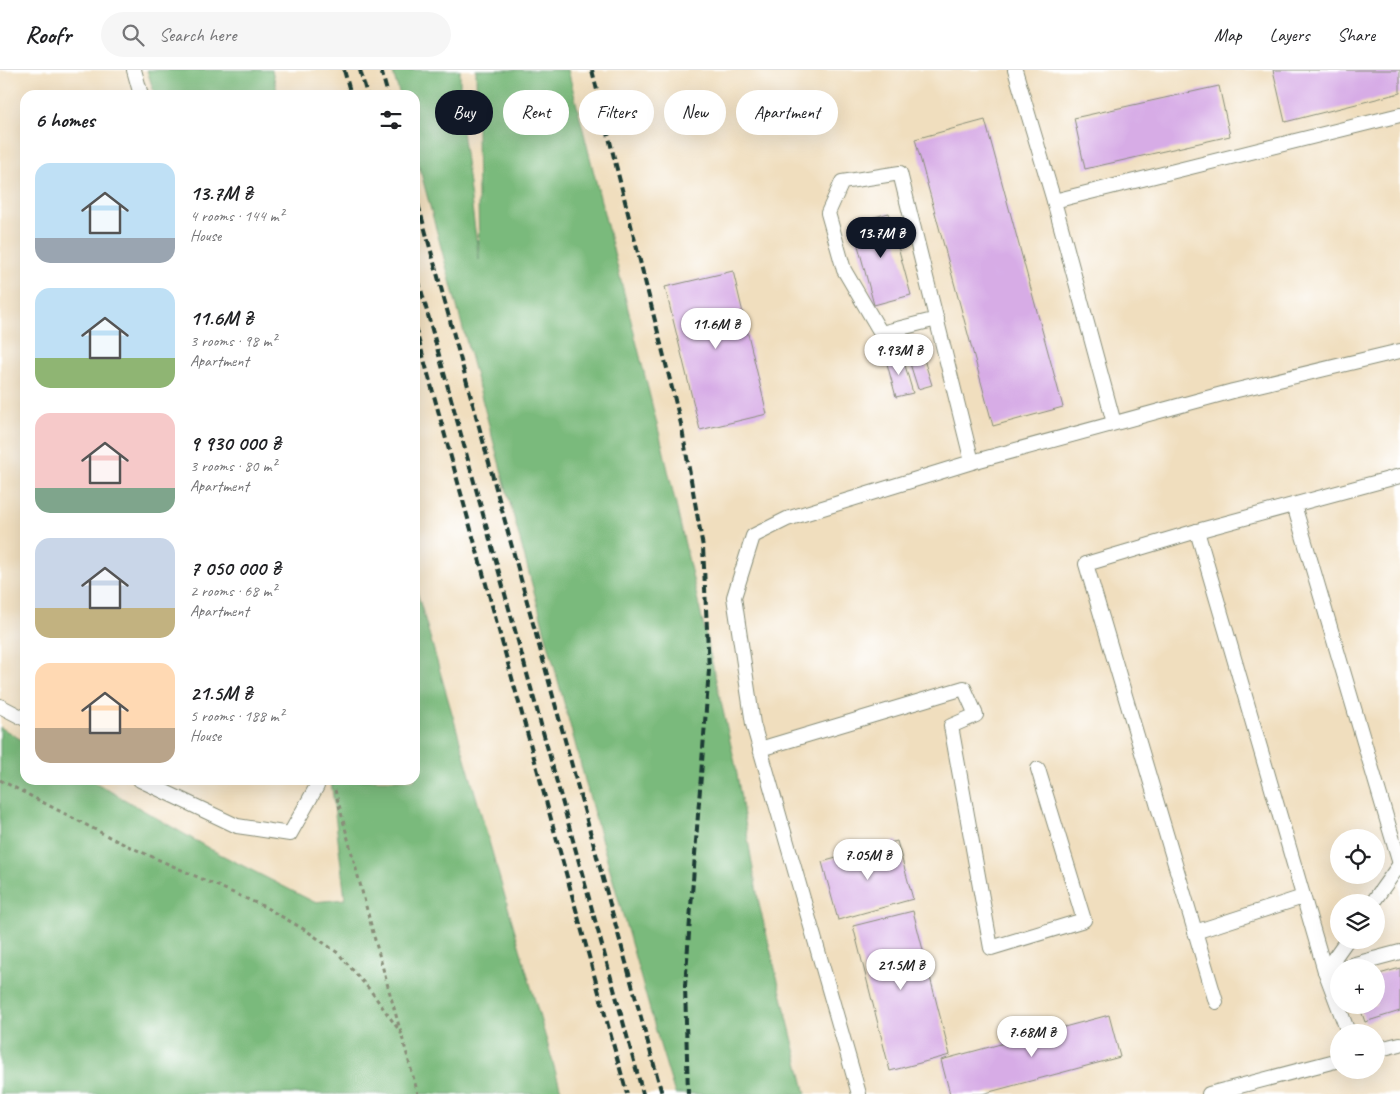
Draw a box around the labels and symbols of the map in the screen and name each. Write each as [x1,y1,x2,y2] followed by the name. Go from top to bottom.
[835,216,927,259] pin: 13.7M ₴
[670,308,762,350] pin: 11.6M ₴
[853,334,945,376] pin: 9.93M ₴
[822,838,914,881] pin: 7.05M ₴
[855,948,947,991] pin: 21.5M ₴
[986,1016,1078,1058] pin: 7.68M ₴

